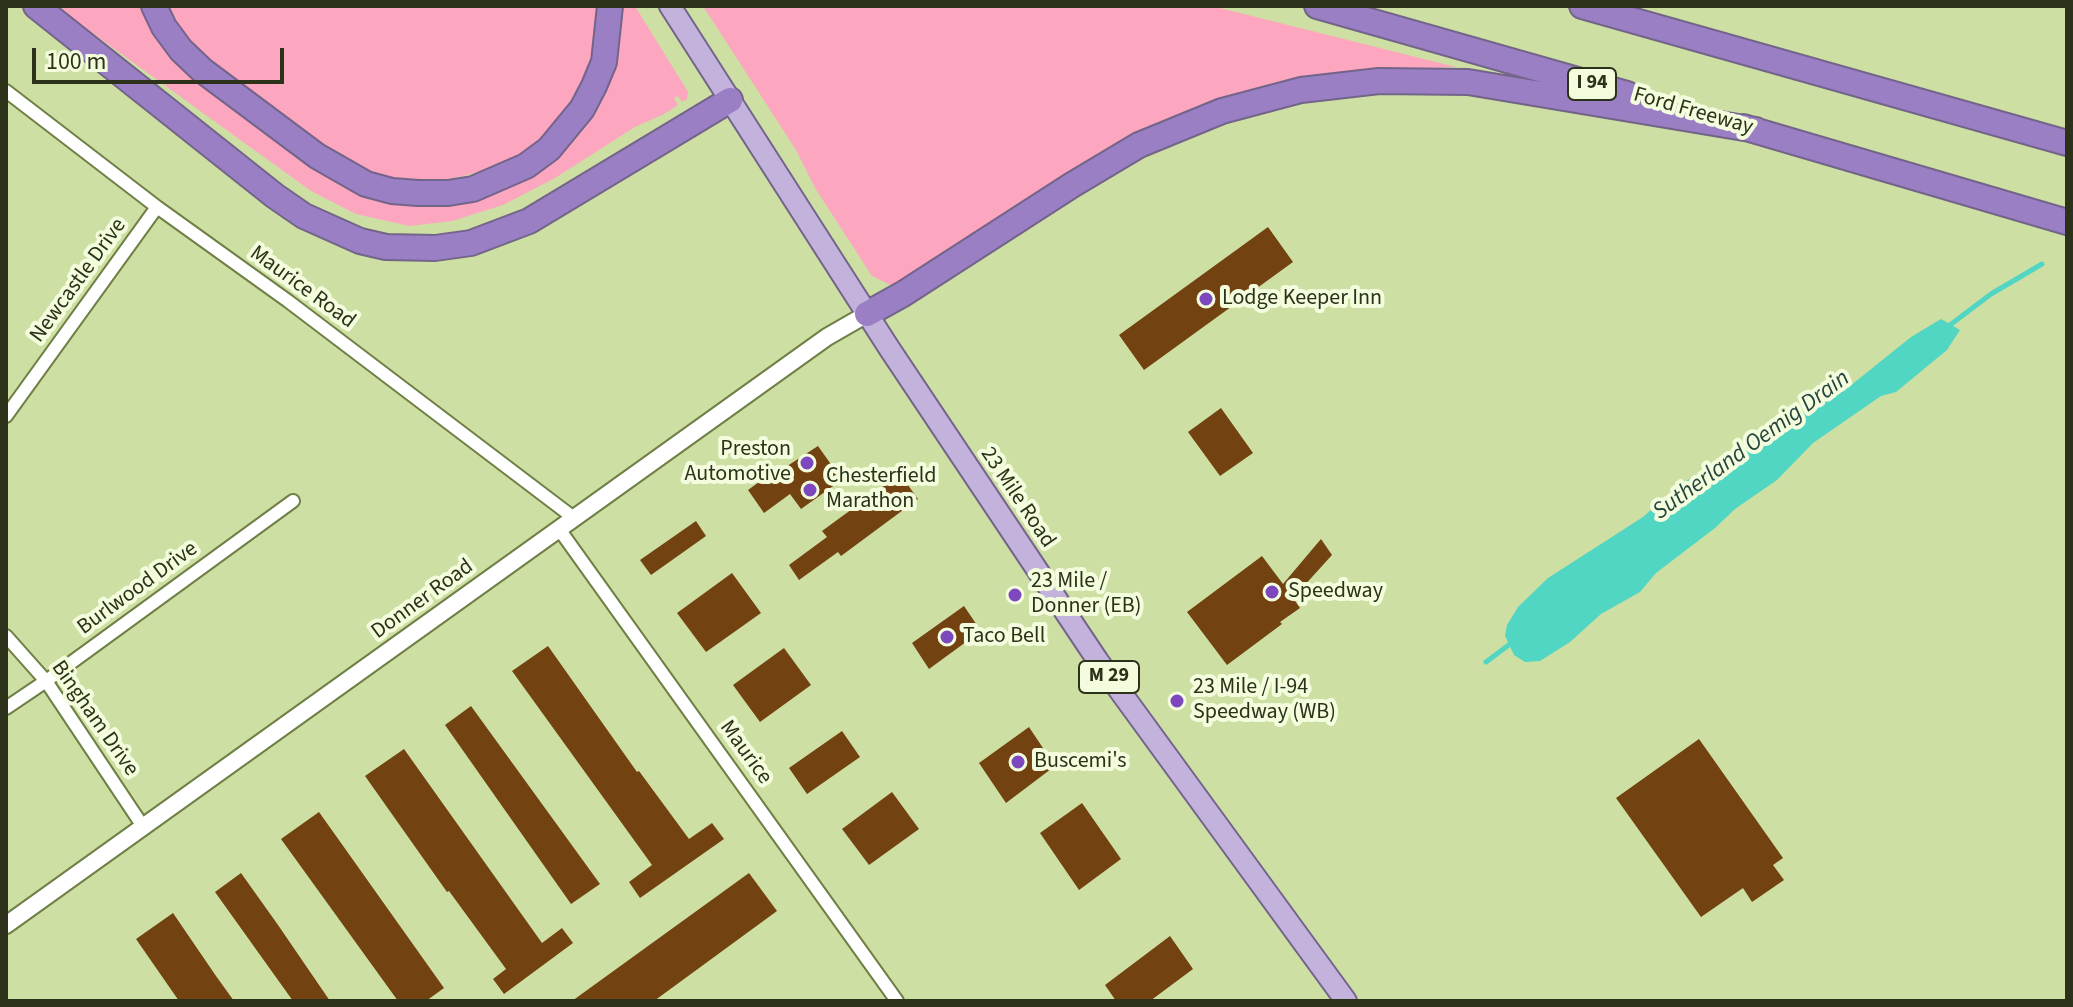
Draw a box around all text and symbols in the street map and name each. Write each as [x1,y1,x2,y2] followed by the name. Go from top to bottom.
[36,32,288,82] scale bar
[46,44,106,79] text: 100 m
[1568,68,1616,100] road number: I 94
[1630,82,1756,142] street label: Ford Freeway
[25,214,133,348] street label: Newcastle Drive
[244,241,360,335] street label: Maurice Road
[1222,286,1382,312] place label: Lodge Keeper Inn
[1197,290,1215,308] marker: Lodge Keeper Inn
[1648,365,1856,527] water label: Sutherland Oemig Drain
[684,437,791,488] place label: Preston Automotive
[974,443,1060,553] street label: 23 Mile Road
[798,454,816,472] marker: Preston Automotive
[826,464,936,516] place label: Chesterfield Marathon
[801,481,819,499] marker: Chesterfield Marathon
[73,537,203,641] street label: Burlwood Drive
[367,554,479,646] street label: Donner Road
[1031,569,1141,620] place label: 23 Mile / Donner (EB)
[1288,579,1383,605] place label: Speedway
[1263,583,1281,601] marker: Speedway
[1006,586,1024,604] marker: 23 Mile / Donner (EB)
[963,624,1045,650] place label: Taco Bell
[938,628,956,646] marker: Taco Bell
[45,656,143,782] street label: Bingham Drive
[1079,661,1139,693] road number: M 29
[1193,675,1336,726] place label: 23 Mile / I-94 Speedway (WB)
[1168,692,1186,710] marker: 23 Mile / I-94 Speedway (WB)
[713,716,777,790] street label: Maurice
[1034,749,1127,775] place label: Buscemi's
[1009,753,1027,771] marker: Buscemi's

